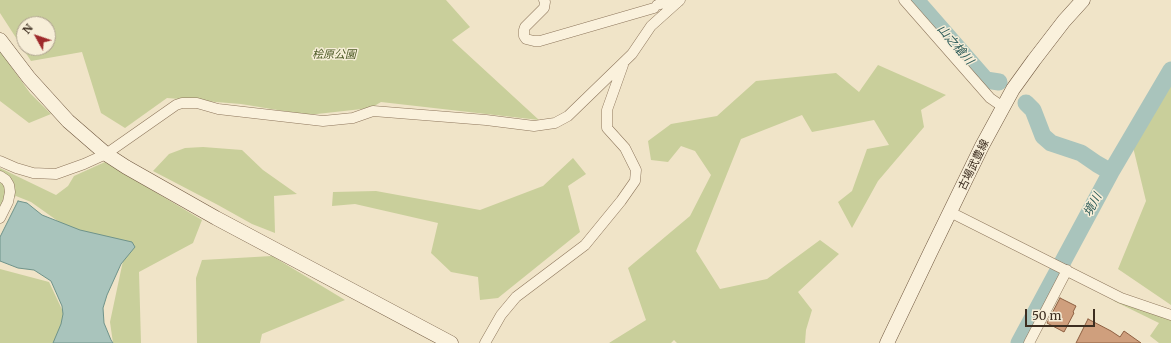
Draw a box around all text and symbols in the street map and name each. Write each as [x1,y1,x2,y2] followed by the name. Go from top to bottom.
[16,16,56,56] north arrow
[19,21,36,37] text: N
[934,22,976,68] water label: 山之槍川
[312,48,356,62] park label: 桧原公園
[956,137,992,193] street label: 古場武豊線
[1081,191,1105,219] water label: 境川
[1027,301,1097,327] scale bar
[1032,308,1061,323] text: 50 m

